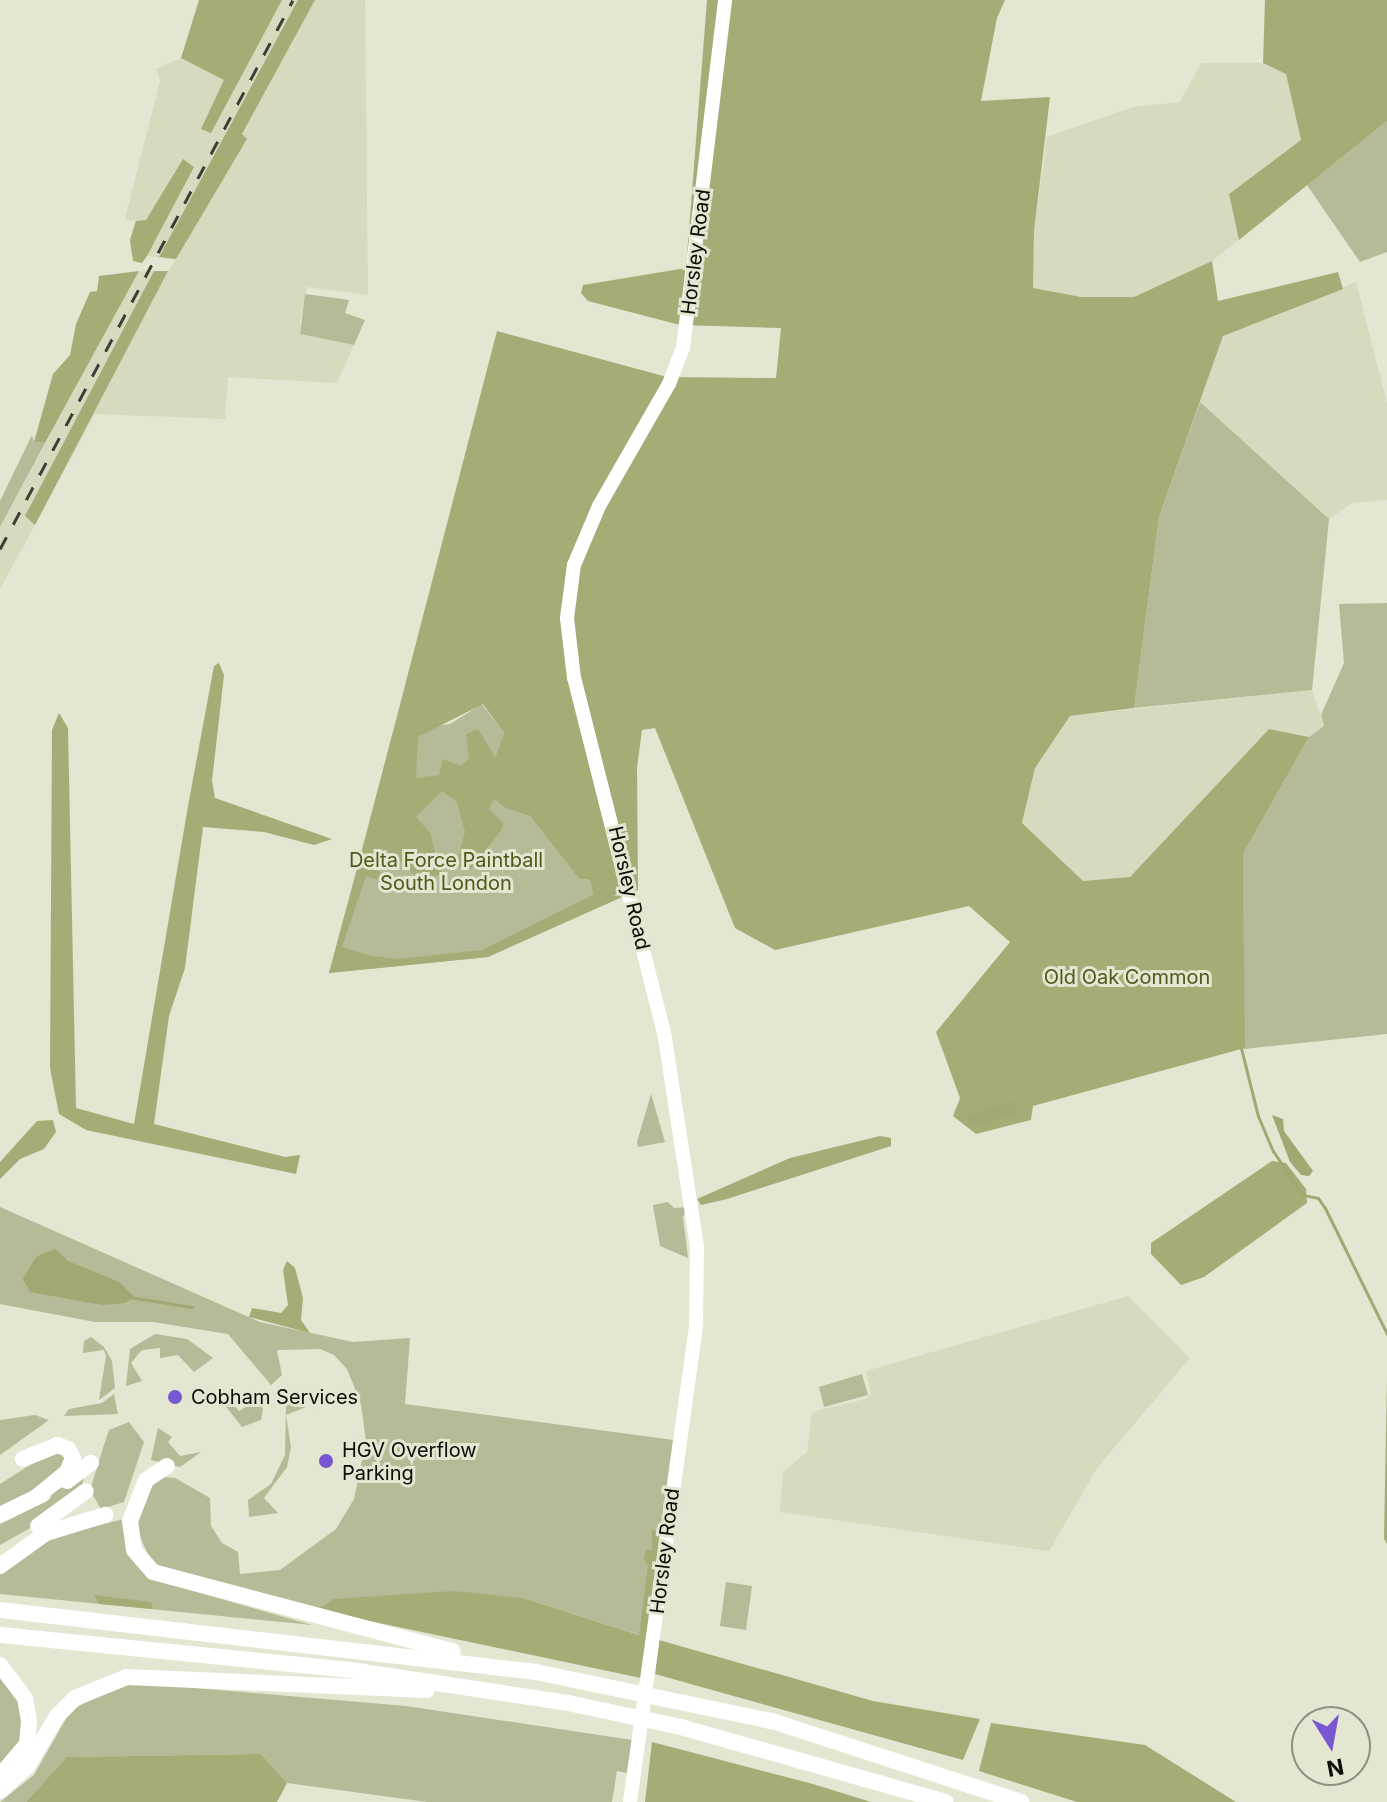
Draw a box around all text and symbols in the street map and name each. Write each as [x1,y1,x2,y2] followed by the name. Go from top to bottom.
[676,188,716,316] street label: Horsley Road
[603,824,655,952] street label: Horsley Road
[349,849,543,896] park label: Delta Force Paintball South London
[1044,965,1210,989] park label: Old Oak Common
[191,1385,358,1409] place label: Cobham Services
[166,1388,184,1406] marker: Cobham Services
[342,1438,477,1485] place label: HGV Overflow Parking
[317,1452,335,1470] marker: HGV Overflow Parking
[645,1487,685,1615] street label: Horsley Road
[1291,1706,1371,1786] north arrow
[1324,1753,1346,1782] text: N

